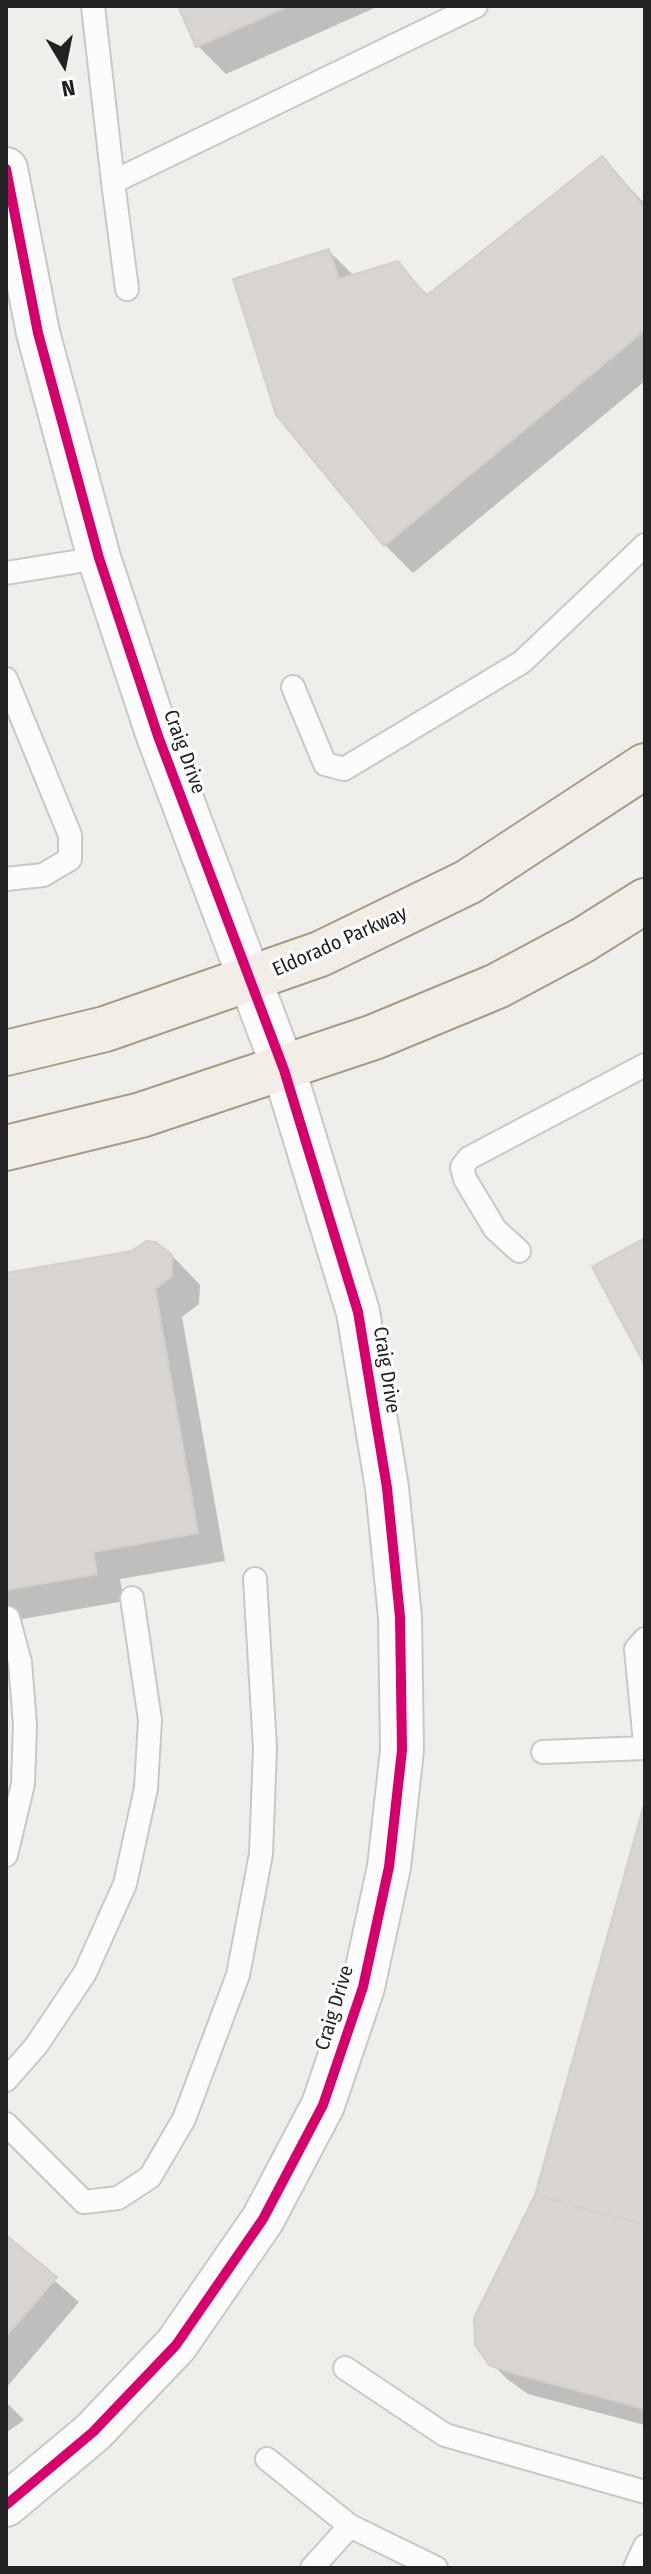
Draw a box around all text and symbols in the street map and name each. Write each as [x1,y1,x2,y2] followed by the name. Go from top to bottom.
[24,24,104,104] north arrow
[59,74,77,103] text: N
[158,707,210,797] street label: Craig Drive
[269,902,411,982] street label: Eldorado Parkway
[367,1325,405,1415] street label: Craig Drive
[311,1963,359,2053] street label: Craig Drive

